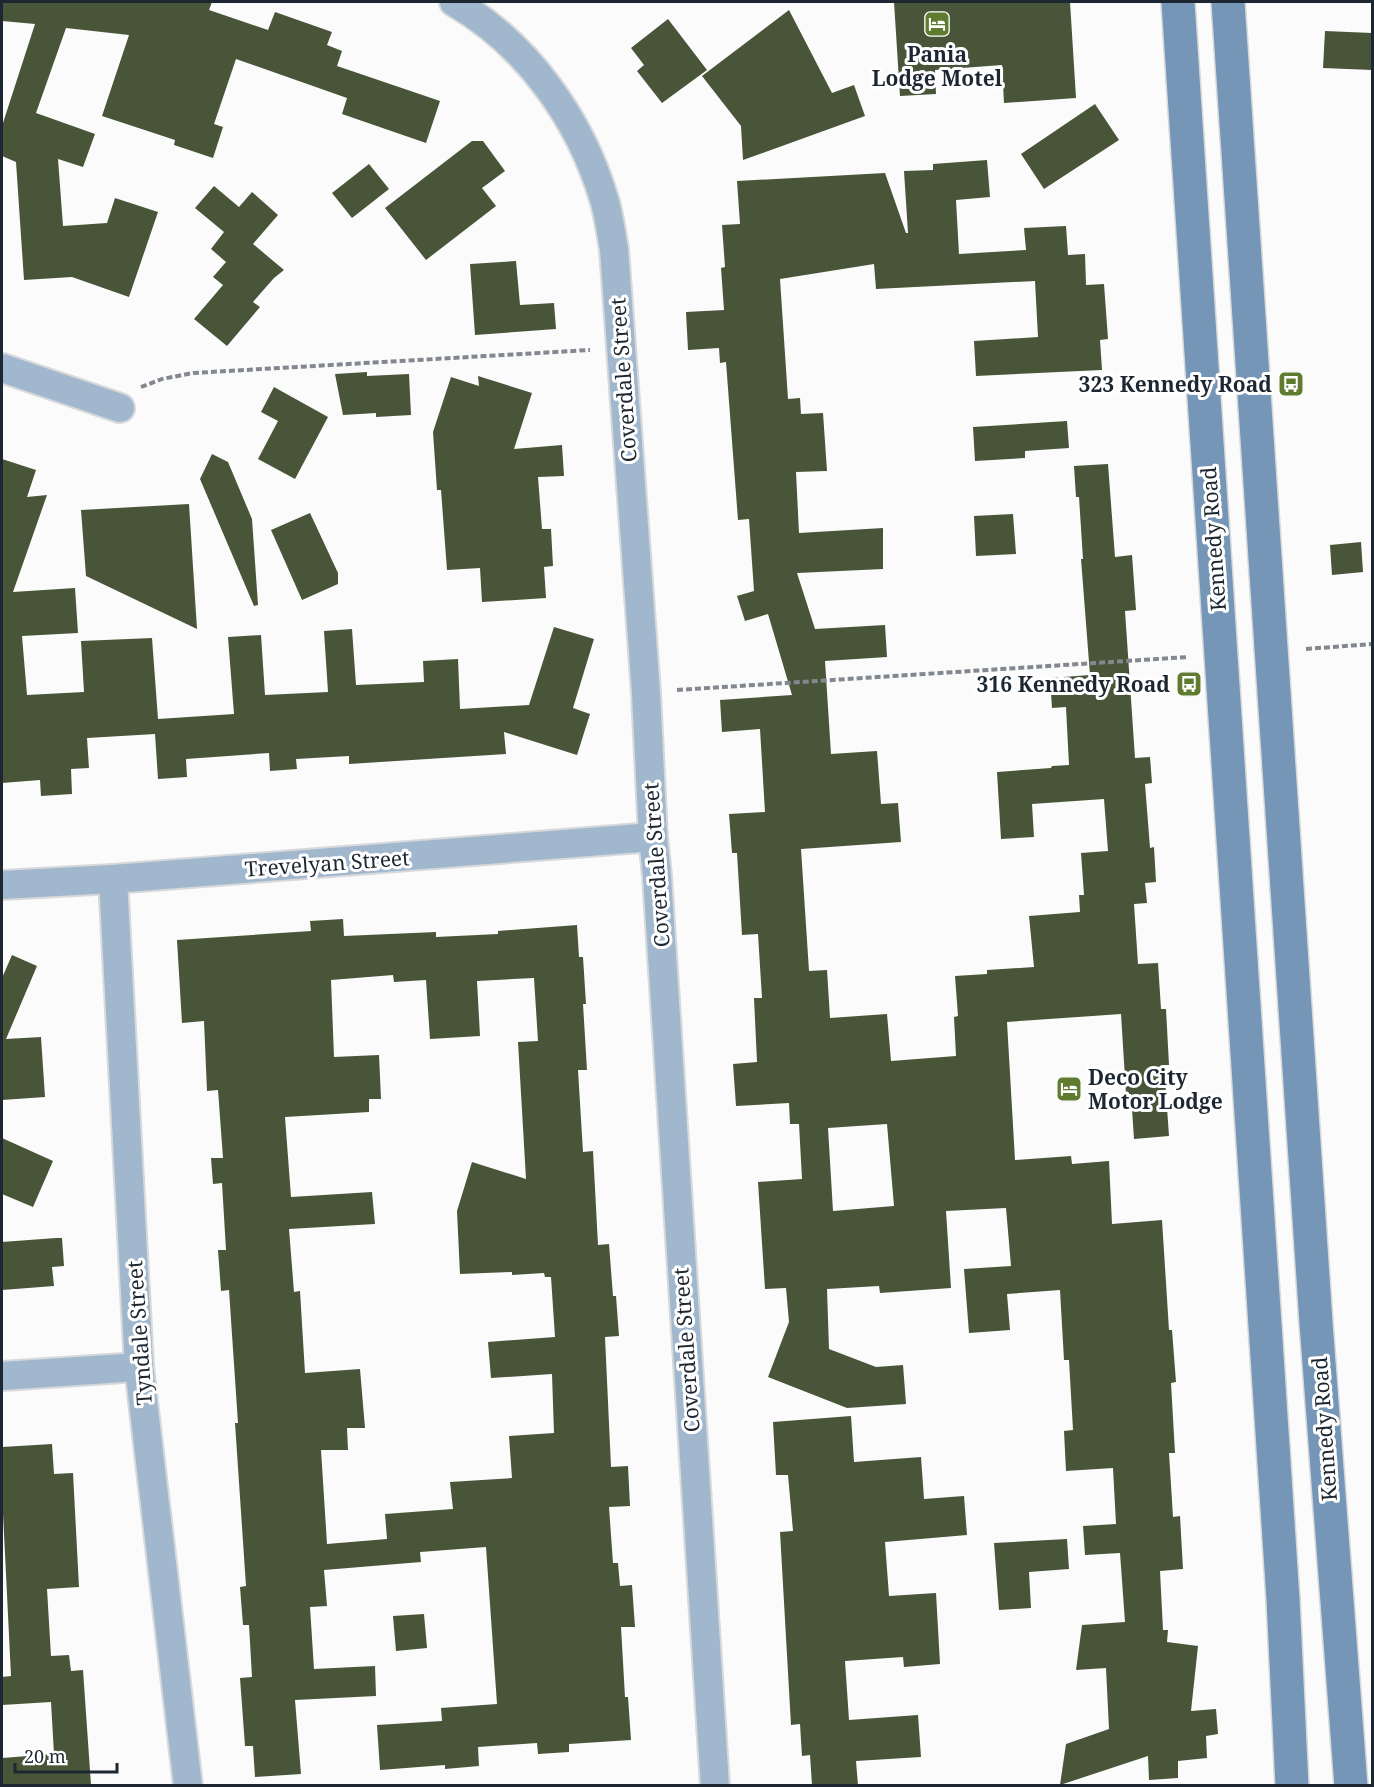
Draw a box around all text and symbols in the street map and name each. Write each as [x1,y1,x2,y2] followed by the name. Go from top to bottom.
[922,9,952,39] hotel icon: Pania Lodge Motel
[872,40,1003,92] place label: Pania Lodge Motel
[603,297,643,463] street label: Coverdale Street
[1276,369,1306,399] bus stop icon: 323 Kennedy Road
[1079,370,1272,398] place label: 323 Kennedy Road
[1194,466,1232,612] street label: Kennedy Road
[1174,669,1204,699] bus stop icon: 316 Kennedy Road
[977,670,1170,698] place label: 316 Kennedy Road
[636,782,676,948] street label: Coverdale Street
[244,843,410,883] street label: Trevelyan Street
[1088,1063,1223,1115] place label: Deco City Motor Lodge
[1054,1074,1084,1104] hotel icon: Deco City Motor Lodge
[120,1260,158,1406] street label: Tyndale Street
[666,1267,706,1433] street label: Coverdale Street
[1305,1356,1343,1502] street label: Kennedy Road
[15,1736,117,1774] scale bar
[24,1744,66,1768] text: 20 m

